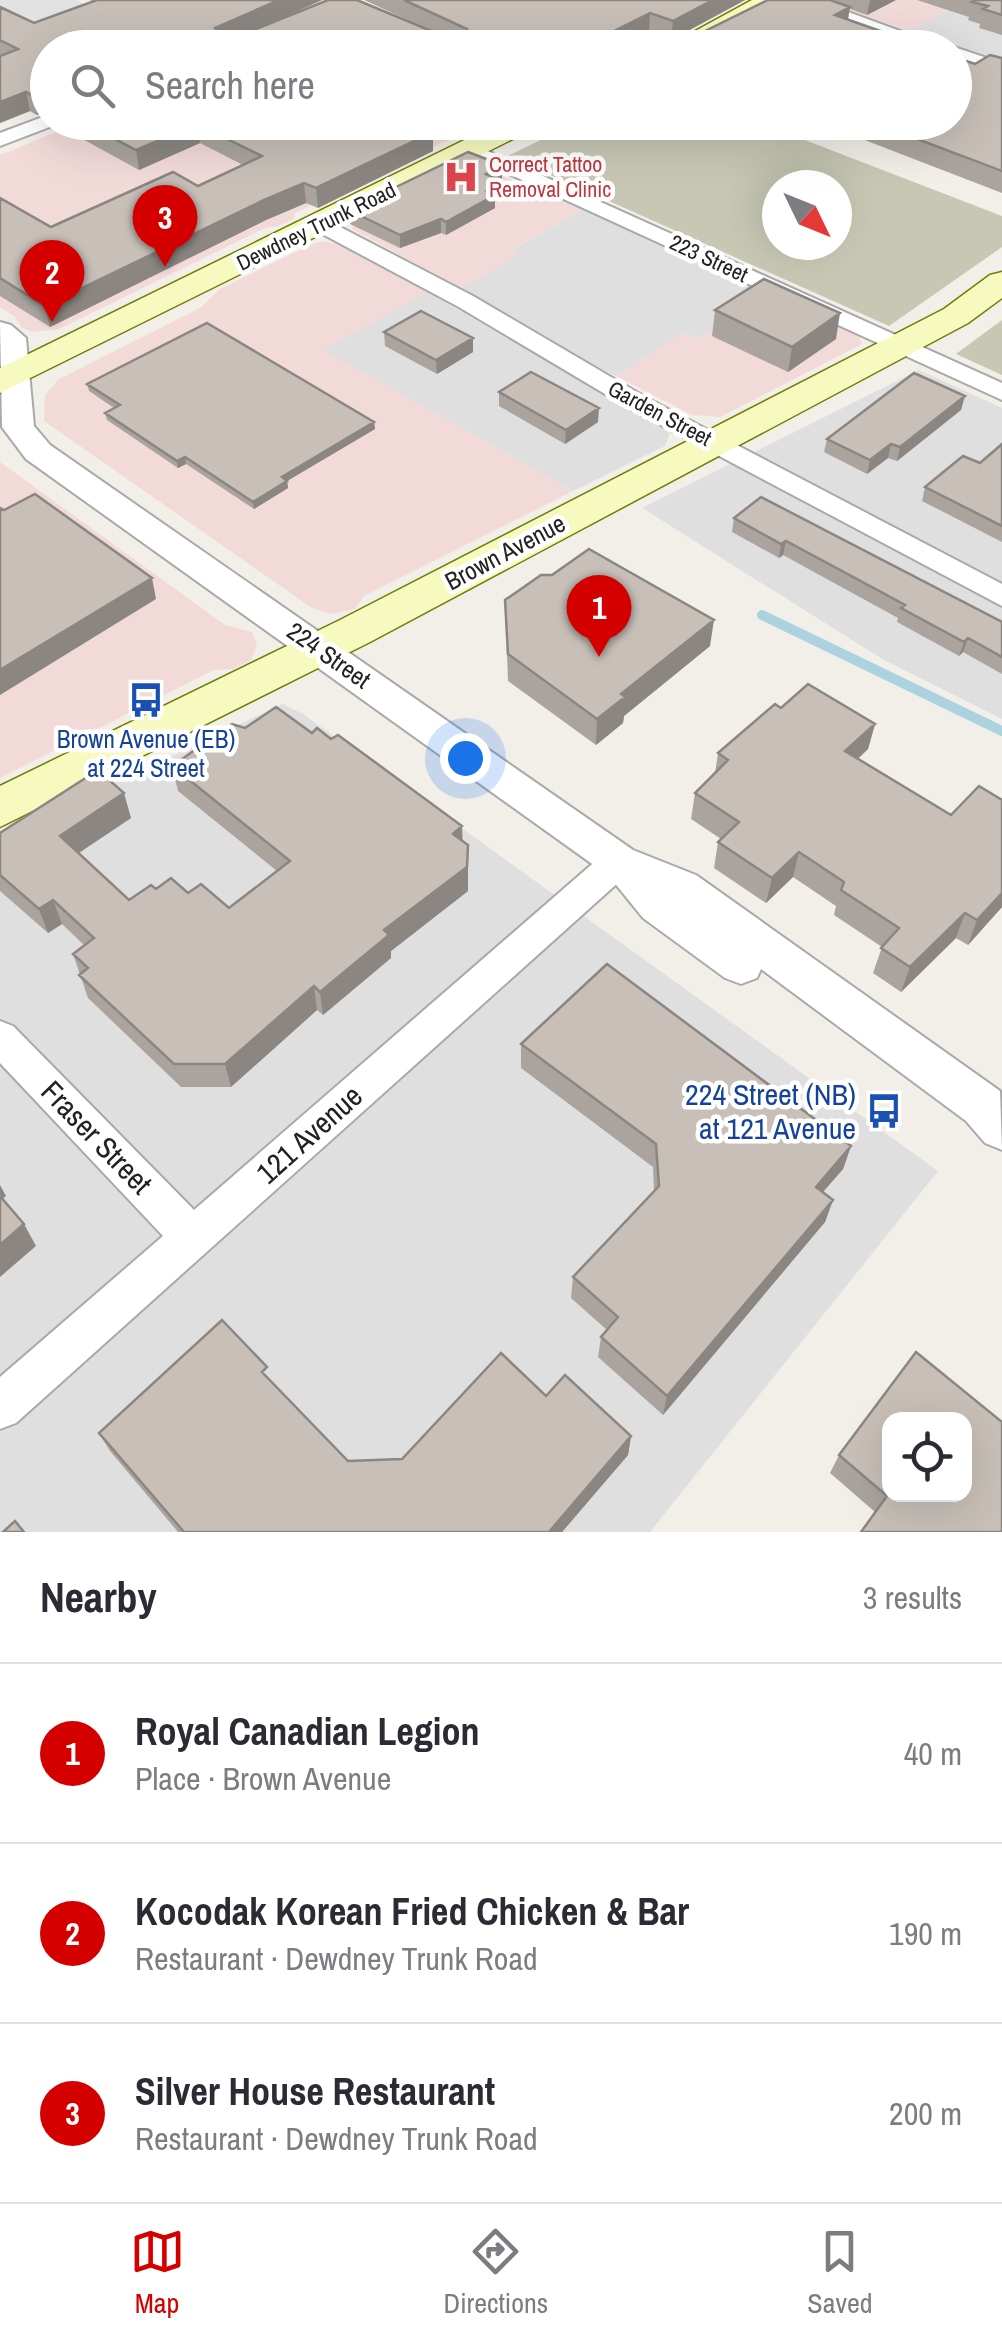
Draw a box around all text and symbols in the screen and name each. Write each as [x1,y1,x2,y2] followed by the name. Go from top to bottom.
[30,30,972,140] search box
[65,58,120,113] icon: search
[145,60,315,111] text: Search here
[489,149,611,204] place label: Correct Tattoo Removal Clinic
[442,158,480,196] hospital icon: Correct Tattoo Removal Clinic
[762,170,852,260] north arrow
[231,174,401,278] street label: Dewdney Trunk Road
[132,184,198,267] pin: 3
[665,227,753,289] street label: 223 Street
[20,240,84,322] pin: 2
[603,373,717,453] street label: Garden Street
[439,506,571,598] street label: Brown Avenue
[566,574,632,657] pin: 1
[280,614,378,696] street label: 224 Street
[127,681,165,719] bus stop icon: Brown Avenue (EB) at 224 Street
[57,722,235,785] place label: Brown Avenue (EB) at 224 Street
[440,733,491,784] your location
[33,1071,161,1203] street label: Fraser Street
[685,1074,856,1148] place label: 224 Street (NB) at 121 Avenue
[247,1076,371,1192] street label: 121 Avenue
[865,1092,903,1130] bus stop icon: 224 Street (NB) at 121 Avenue
[882,1412,972,1502] map controls
[882,1412,972,1502] button: locate
[40,1569,157,1625] text: Nearby
[863,1576,962,1619] text: 3 results
[135,1706,480,1757] text: Royal Canadian Legion
[65,1732,80,1775] text: 1
[904,1732,962,1775] text: 40 m
[135,1757,391,1800] text: Place · Brown Avenue
[135,1886,689,1937] text: Kocodak Korean Fried Chicken & Bar
[65,1912,80,1955] text: 2
[889,1912,962,1955] text: 190 m
[135,1937,538,1980] text: Restaurant · Dewdney Trunk Road
[135,2066,495,2117] text: Silver House Restaurant
[65,2092,80,2135] text: 3
[889,2092,962,2135] text: 200 m
[135,2117,538,2160] text: Restaurant · Dewdney Trunk Road
[130,2224,185,2322] tab: Map
[444,2224,548,2322] tab: Directions
[807,2224,872,2322] tab: Saved

